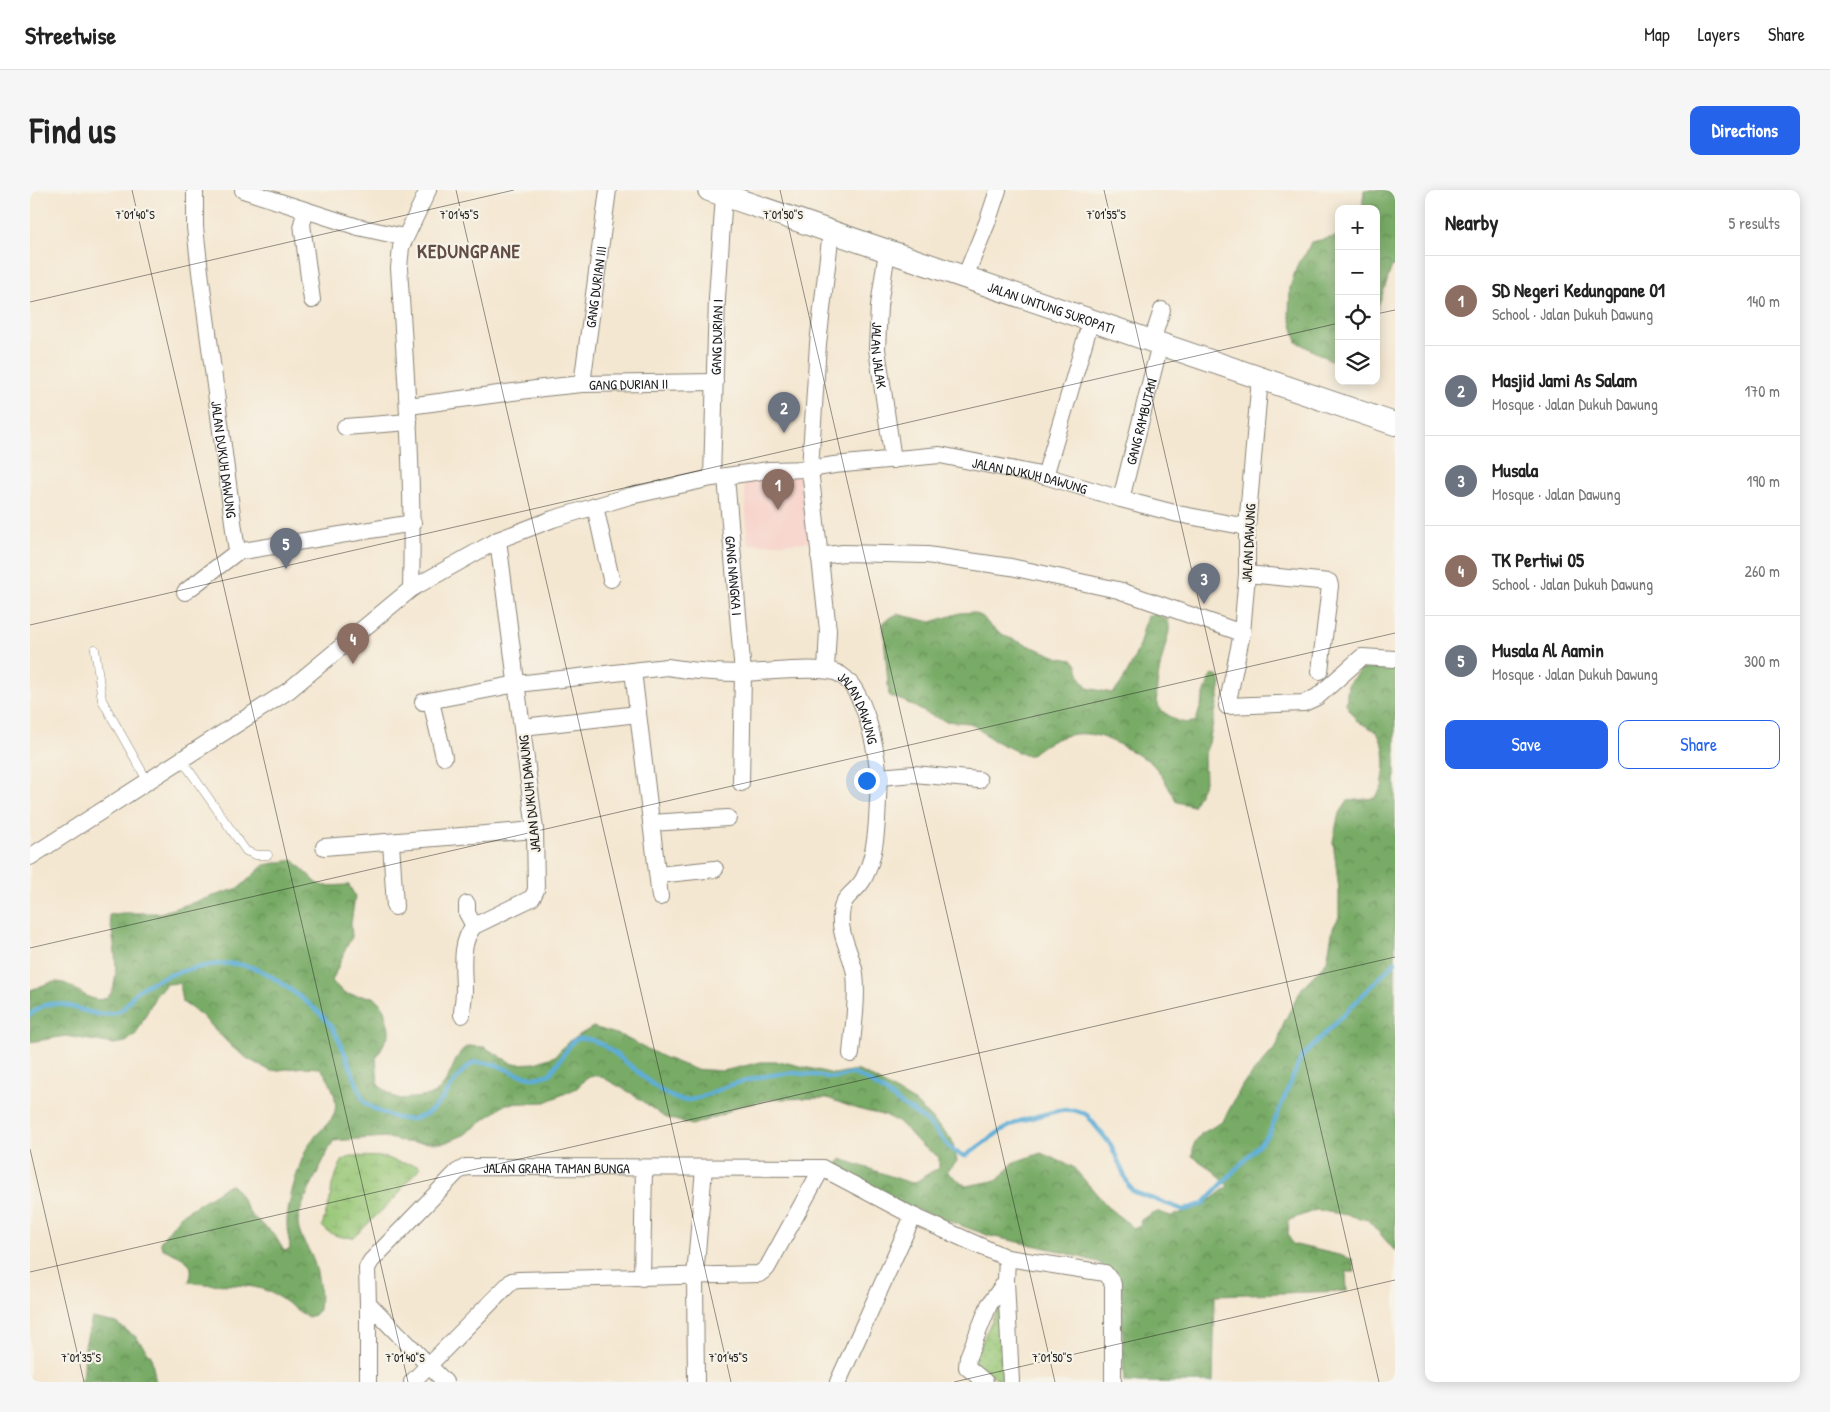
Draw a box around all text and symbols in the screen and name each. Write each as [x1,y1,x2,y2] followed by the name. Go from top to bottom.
[25,19,116,51] text: Streetwise
[1644,22,1670,47] text: Map
[1698,22,1740,47] text: Layers
[1768,22,1805,47] text: Share
[1690,106,1800,155] button: Directions
[30,107,116,154] text: Find us
[1335,205,1380,385] map controls
[1335,205,1380,250] button: +
[115,206,155,223] text: 7°01'40"S
[439,206,479,223] text: 7°01'45"S
[763,206,803,223] text: 7°01'50"S
[1086,206,1126,223] text: 7°01'55"S
[1445,208,1498,237] text: Nearby
[1729,212,1780,234] text: 5 results
[417,238,521,264] district label: KEDUNGPANE
[580,245,610,329] street label: GANG DURIAN III
[1335,250,1380,295] button: −
[985,276,1118,337] street label: JALAN UNTUNG SUROPATI
[1492,277,1665,303] text: SD Negeri Kedungpane 01
[1458,290,1464,312] text: 1
[1746,290,1780,312] text: 140 m
[1335,295,1380,340] button: locate
[705,299,726,375] street label: GANG DURIAN I
[1492,303,1653,325] text: School · Jalan Dukuh Dawung
[867,322,892,390] street label: JALAN JALAK
[1335,340,1380,385] button: layers
[1492,367,1637,393] text: Masjid Jami As Salam
[589,373,668,393] street label: GANG DURIAN II
[1121,376,1160,467] street label: GANG RAMBUTAN
[1457,380,1465,402] text: 2
[1745,380,1780,402] text: 170 m
[768,392,800,433] pin: 2
[1492,393,1658,415] text: Mosque · Jalan Dukuh Dawung
[208,399,242,519] street label: JALAN DUKUH DAWUNG
[971,452,1090,498] street label: JALAN DUKUH DAWUNG
[1492,457,1538,483] text: Musala
[762,469,794,510] pin: 1
[1457,470,1465,492] text: 3
[1747,470,1780,492] text: 190 m
[1492,483,1621,505] text: Mosque · Jalan Dawung
[1236,503,1260,583] street label: JALAN DAWUNG
[270,528,302,569] pin: 5
[722,535,747,616] street label: GANG NANGKA I
[1492,547,1584,573] text: TK Pertiwi 05
[1458,560,1464,582] text: 4
[1744,560,1780,582] text: 260 m
[1188,563,1220,604] pin: 3
[1492,573,1653,595] text: School · Jalan Dukuh Dawung
[337,623,369,664] pin: 4
[1492,637,1604,663] text: Musala Al Aamin
[1458,650,1464,672] text: 5
[1744,650,1780,672] text: 300 m
[1492,663,1658,685] text: Mosque · Jalan Dukuh Dawung
[834,666,883,746] street label: JALAN DAWUNG
[1445,720,1608,769] button: Save
[1618,720,1780,769] button: Share
[513,734,545,854] street label: JALAN DUKUH DAWUNG
[854,768,880,794] your location
[483,1158,630,1177] street label: JALAN GRAHA TAMAN BUNGA
[61,1349,101,1366] text: 7°01'35"S
[385,1349,425,1366] text: 7°01'40"S
[708,1349,748,1366] text: 7°01'45"S
[1032,1349,1072,1366] text: 7°01'50"S

